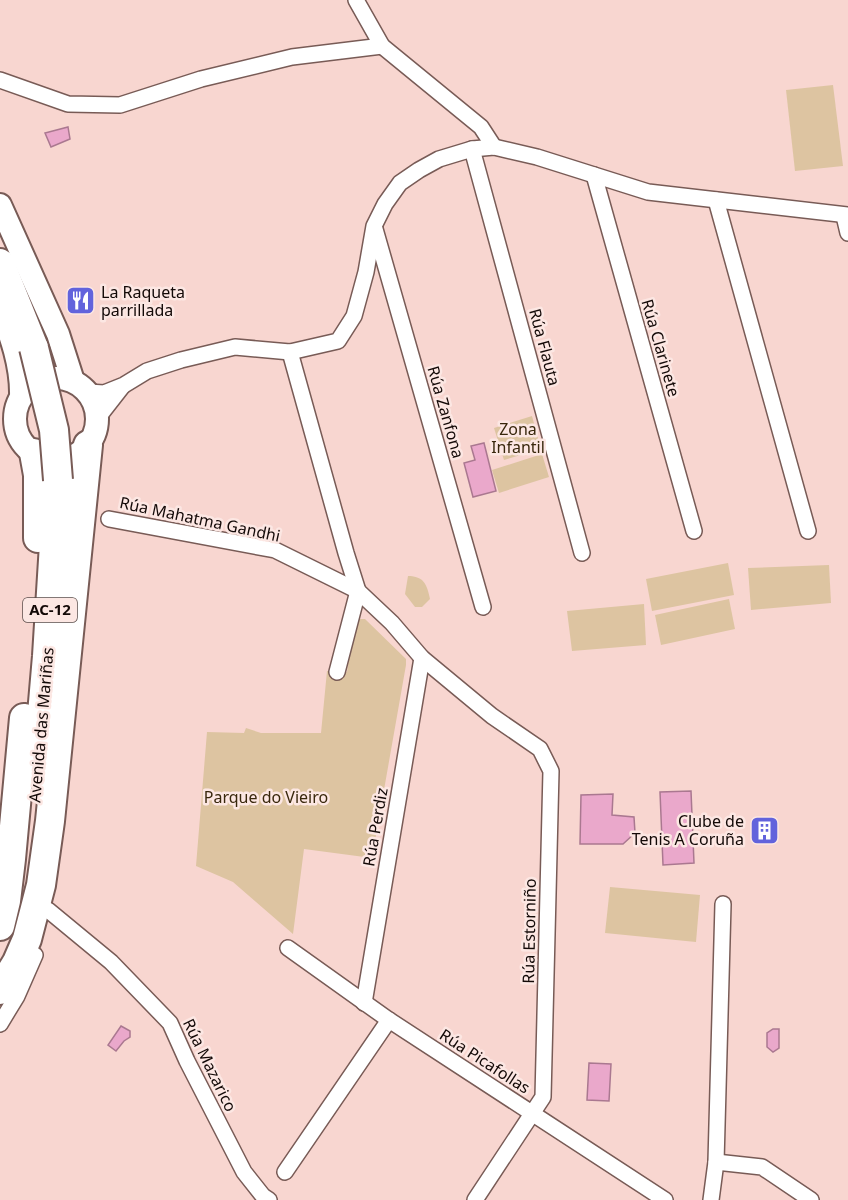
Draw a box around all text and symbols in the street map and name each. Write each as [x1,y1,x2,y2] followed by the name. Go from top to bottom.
[101,281,185,321] place label: La Raqueta parrillada
[64,285,96,317] restaurant icon: La Raqueta parrillada
[637,297,685,399] street label: Rúa Clarinete
[524,306,566,388] street label: Rúa Flauta
[422,363,470,461] street label: Rúa Zanfona
[491,418,545,458] park label: Zona Infantil
[118,491,282,547] street label: Rúa Mahatma Gandhi
[23,598,77,622] road number: AC-12
[23,646,59,804] street label: Avenida das Mariñas
[204,786,328,808] park label: Parque do Vieiro
[357,786,393,868] street label: Rúa Perdiz
[632,810,744,850] place label: Clube de Tenis A Coruña
[749,814,781,846] building icon: Clube de Tenis A Coruña
[517,878,541,984] street label: Rúa Estorniño
[178,1015,242,1115] street label: Rúa Mazarico
[436,1024,534,1098] street label: Rúa Picafollas

